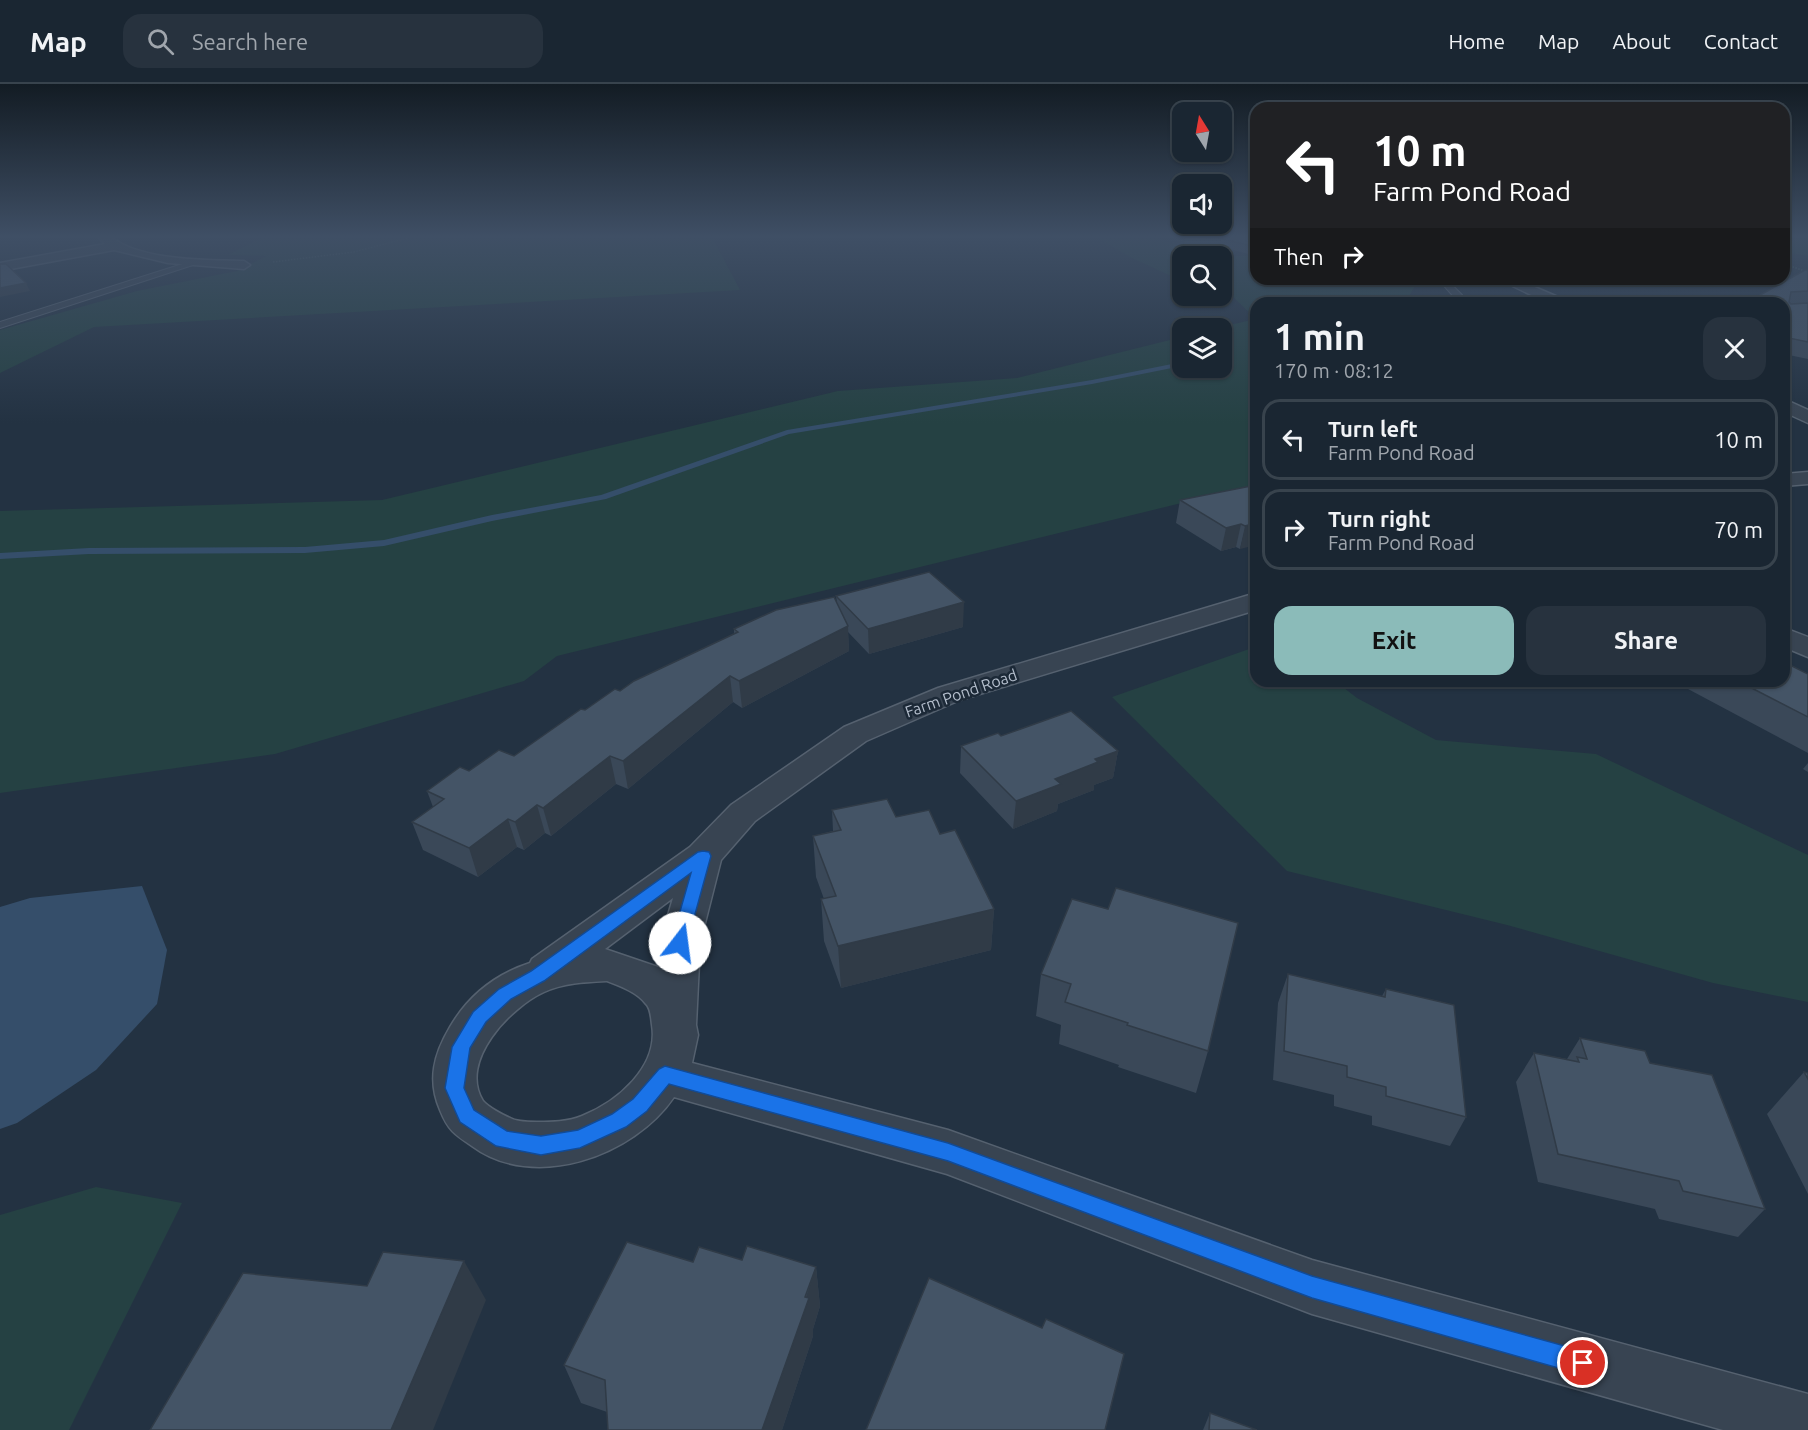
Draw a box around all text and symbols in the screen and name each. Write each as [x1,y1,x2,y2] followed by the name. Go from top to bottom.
[123,14,543,68] search box
[144,25,177,58] icon: search
[30,26,87,57] text: Map
[192,29,308,54] text: Search here
[1448,29,1505,53] text: Home
[1538,29,1579,53] text: Map
[1612,29,1671,53] text: About
[1704,29,1778,53] text: Contact
[1172,102,1232,162] north arrow
[1172,102,1232,378] map controls
[1274,126,1352,204] icon: left
[1373,127,1467,174] text: 10 m
[1172,174,1232,234] button: sound
[1373,176,1571,206] text: Farm Pond Road
[1336,240,1369,273] icon: right
[1274,244,1324,269] text: Then
[1172,246,1232,306] button: search
[1274,316,1365,357] text: 1 min
[1703,317,1766,380] button: close
[1172,318,1232,378] button: layers
[1274,359,1394,382] text: 170 m · 08:12
[1328,416,1418,441] text: Turn left
[1277,423,1310,456] icon: left
[1714,427,1763,452] text: 10 m
[1328,441,1475,464] text: Farm Pond Road
[1328,506,1430,531] text: Turn right
[1277,513,1310,546] icon: right
[1714,517,1763,542] text: 70 m
[1328,531,1475,554] text: Farm Pond Road
[1274,606,1514,675] button: Exit
[1526,606,1766,675] button: Share
[903,665,1019,721] street label: Farm Pond Road
[648,911,712,975] position arrow
[1557,1337,1608,1388] pin
[1566,1346,1599,1379] icon: arrive

